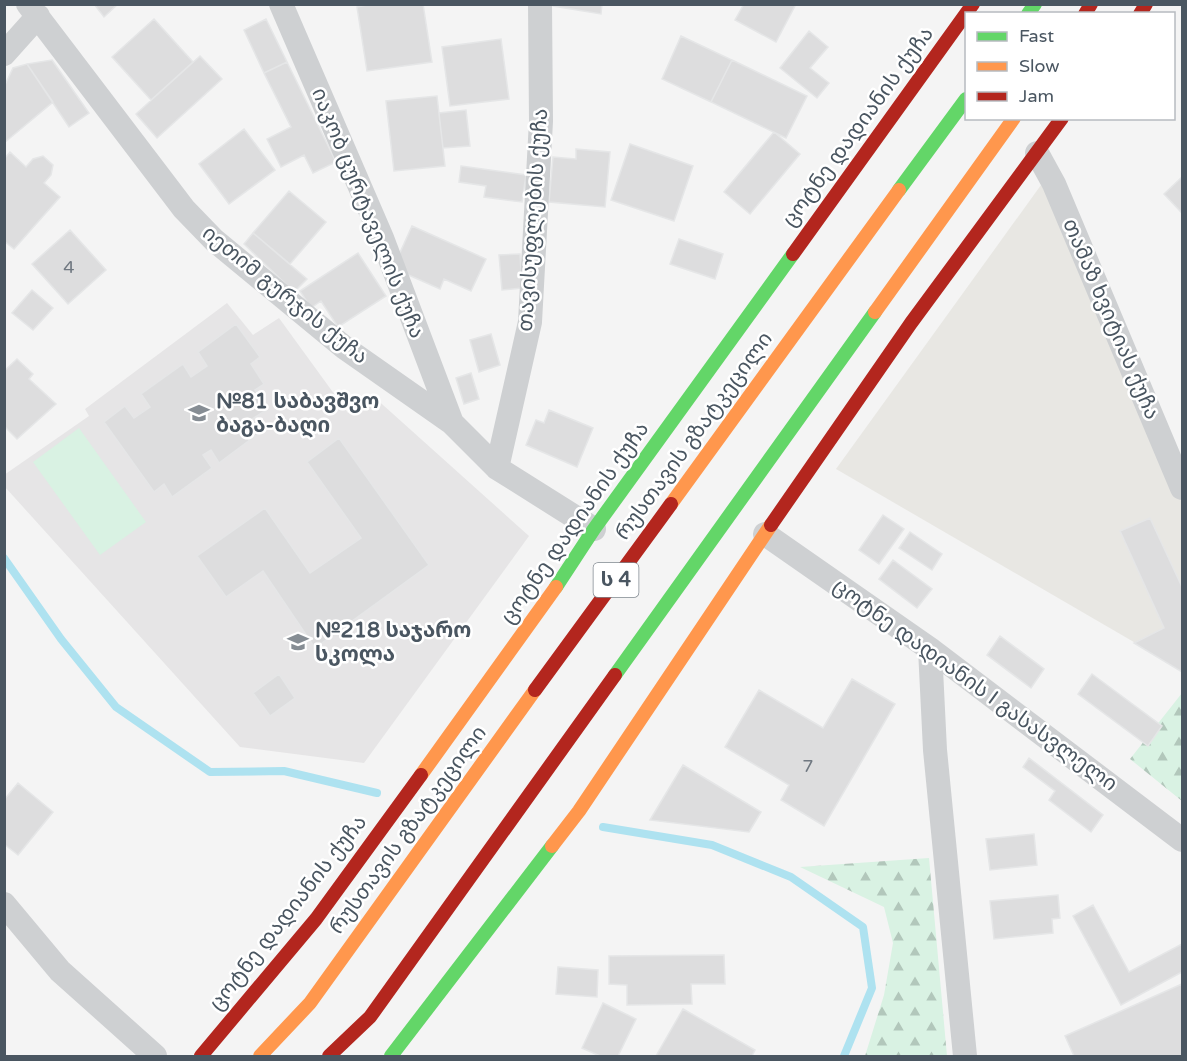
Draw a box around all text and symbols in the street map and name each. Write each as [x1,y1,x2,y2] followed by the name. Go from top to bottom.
[965,12,1175,120] legend
[777,22,939,232] street label: ცოტნე დადიანის ქუჩა
[1019,25,1054,47] text: Fast
[1019,55,1060,77] text: Slow
[306,84,430,342] street label: იაკობ ცურტაველის ქუჩა
[1019,85,1054,107] text: Jam
[513,108,553,332] street label: თავისუფლების ქუჩა
[1057,215,1165,423] street label: თამაზ ხვიტიას ქუჩა
[197,220,373,370] street label: იეთიმ გურჯის ქუჩა
[63,256,75,278] house number: 4
[610,327,778,545] street label: რუსთავის გზატკეცილი
[216,389,379,438] place label: №81 საბავშვო ბაგა-ბაღი
[187,401,211,425] school or university icon: №81 საბავშვო ბაგა-ბაღი
[496,417,654,629] street label: ცოტნე დადიანის ქუჩა
[594,563,638,597] road number: ს 4
[828,573,1122,797] street label: ცოტნე დადიანის I გასასვლელი
[315,618,471,667] place label: №218 საჯარო სკოლა
[286,630,310,654] school or university icon: №218 საჯარო სკოლა
[324,721,492,939] street label: რუსთავის გზატკეცილი
[802,755,814,777] house number: 7
[204,810,372,1016] street label: ცოტნე დადიანის ქუჩა

